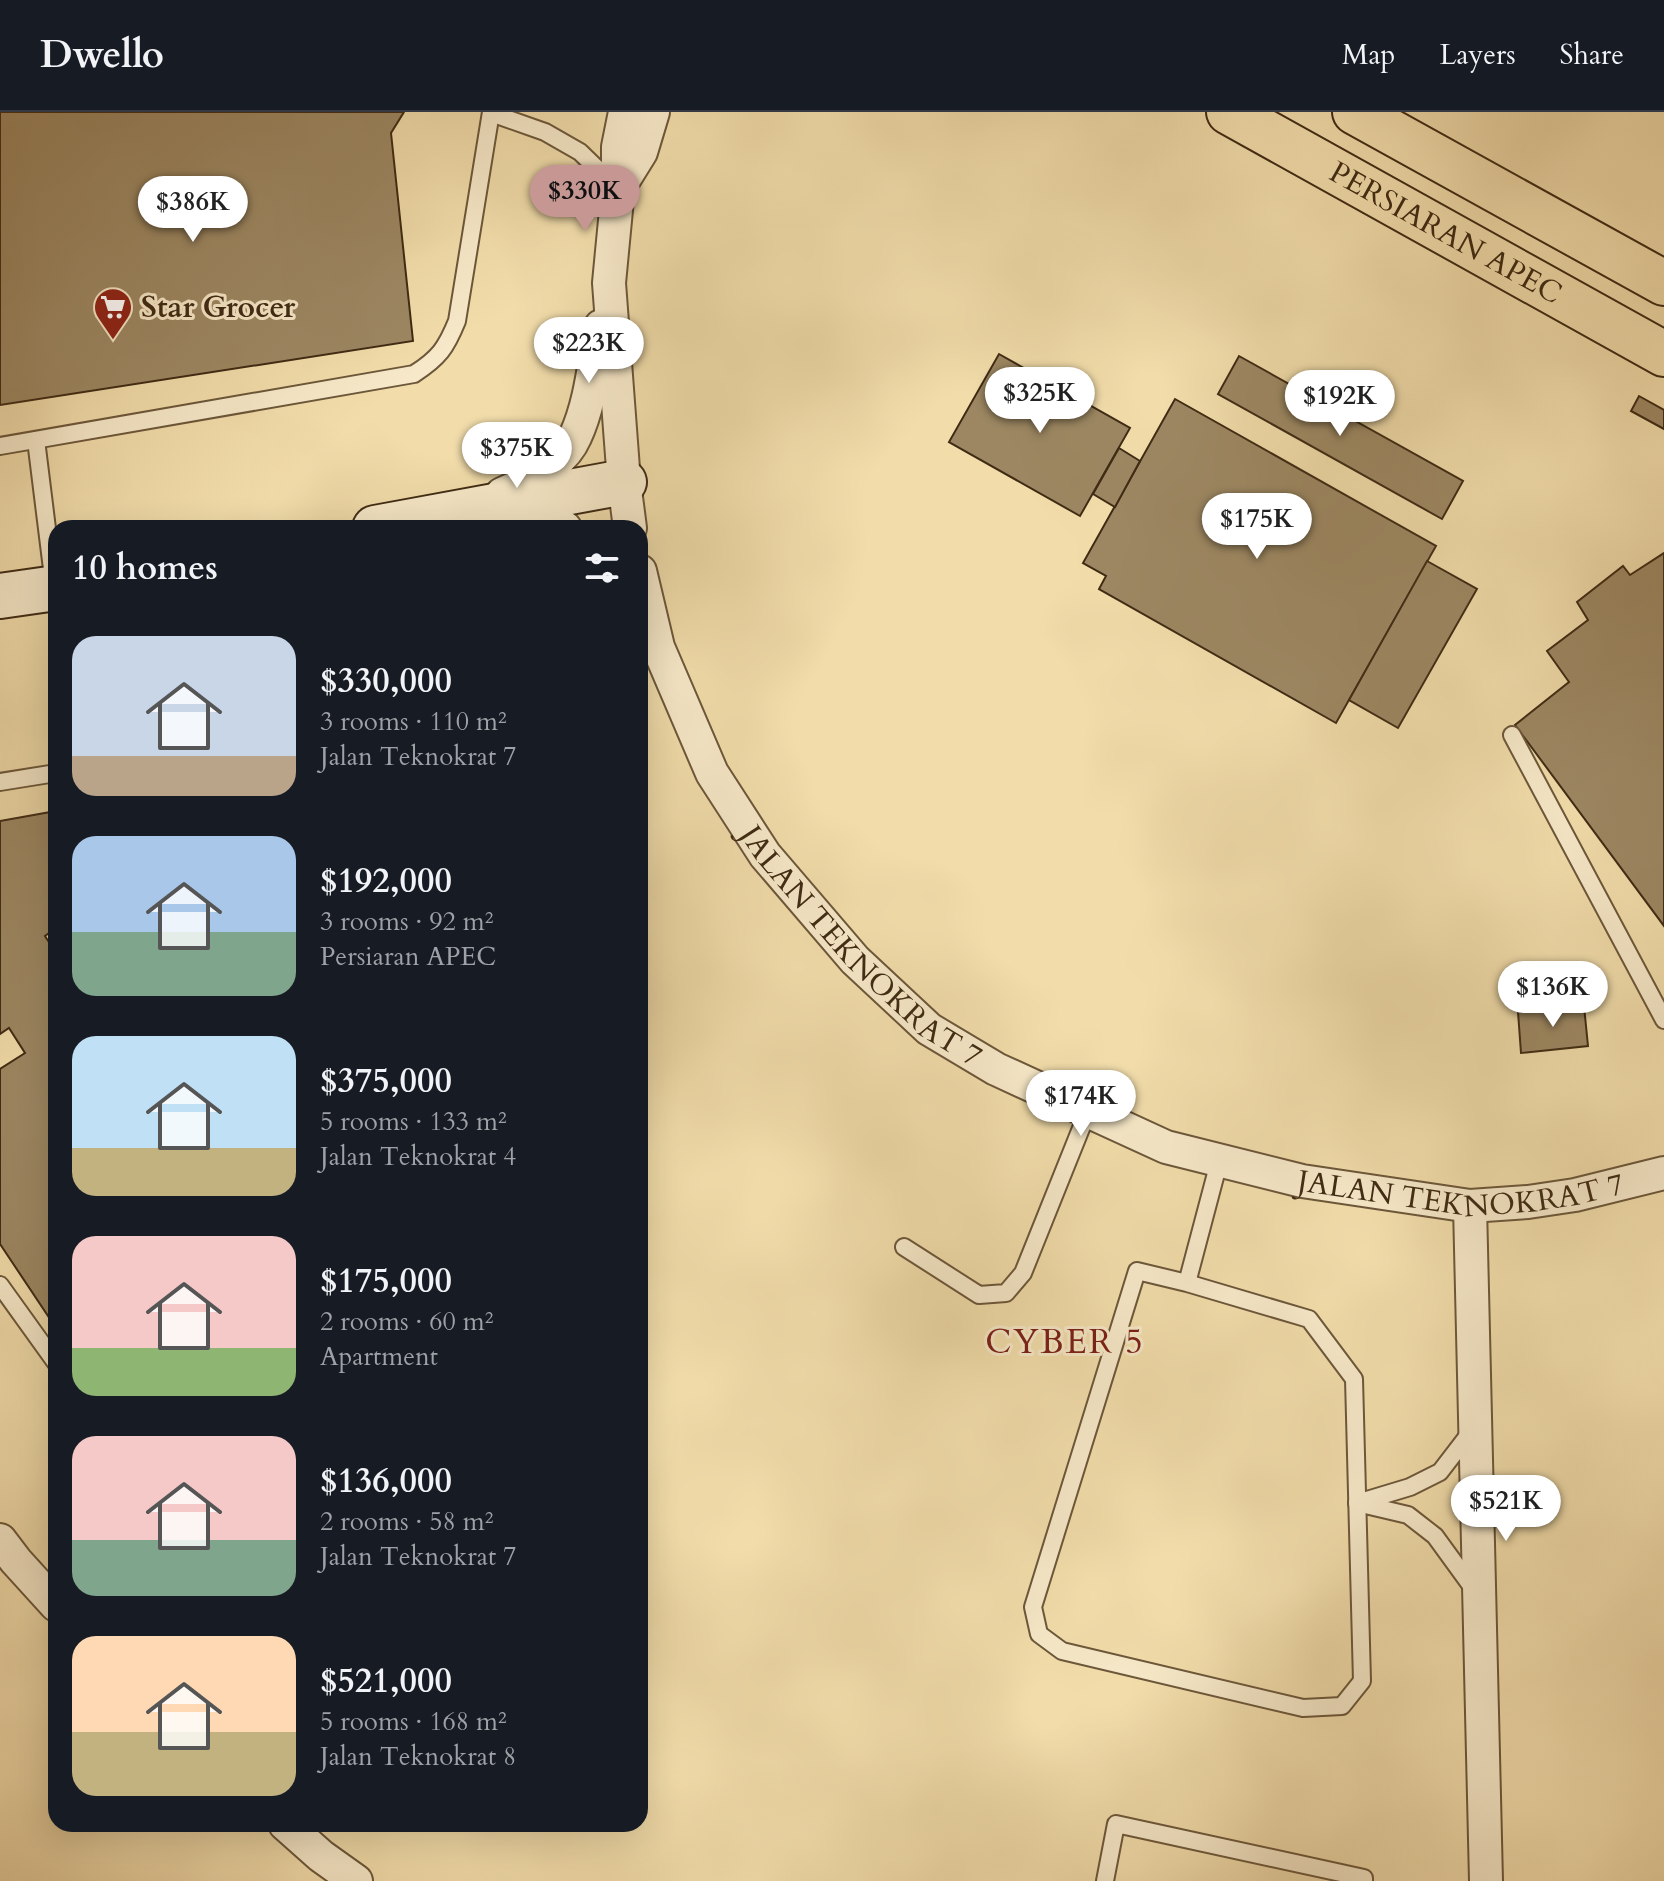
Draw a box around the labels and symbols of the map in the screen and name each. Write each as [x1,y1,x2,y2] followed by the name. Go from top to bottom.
[1322,151,1569,314] street label: PERSIARAN APEC
[529,165,641,233] pin: $330K
[137,176,249,244] pin: $386K
[92,286,134,341] supermarket icon: Star Grocer
[141,287,296,328] place label: Star Grocer
[533,317,645,385] pin: $223K
[984,367,1096,435] pin: $325K
[1284,370,1396,438] pin: $192K
[461,422,573,490] pin: $375K
[1201,493,1313,561] pin: $175K
[729,814,989,1076] street label: JALAN TEKNOKRAT 7
[1497,961,1609,1029] pin: $136K
[1025,1070,1137,1138] pin: $174K
[1291,1160,1628,1227] street label: JALAN TEKNOKRAT 7
[985,1319,1145,1365] district label: CYBER 5
[1450,1475,1562,1543] pin: $521K

